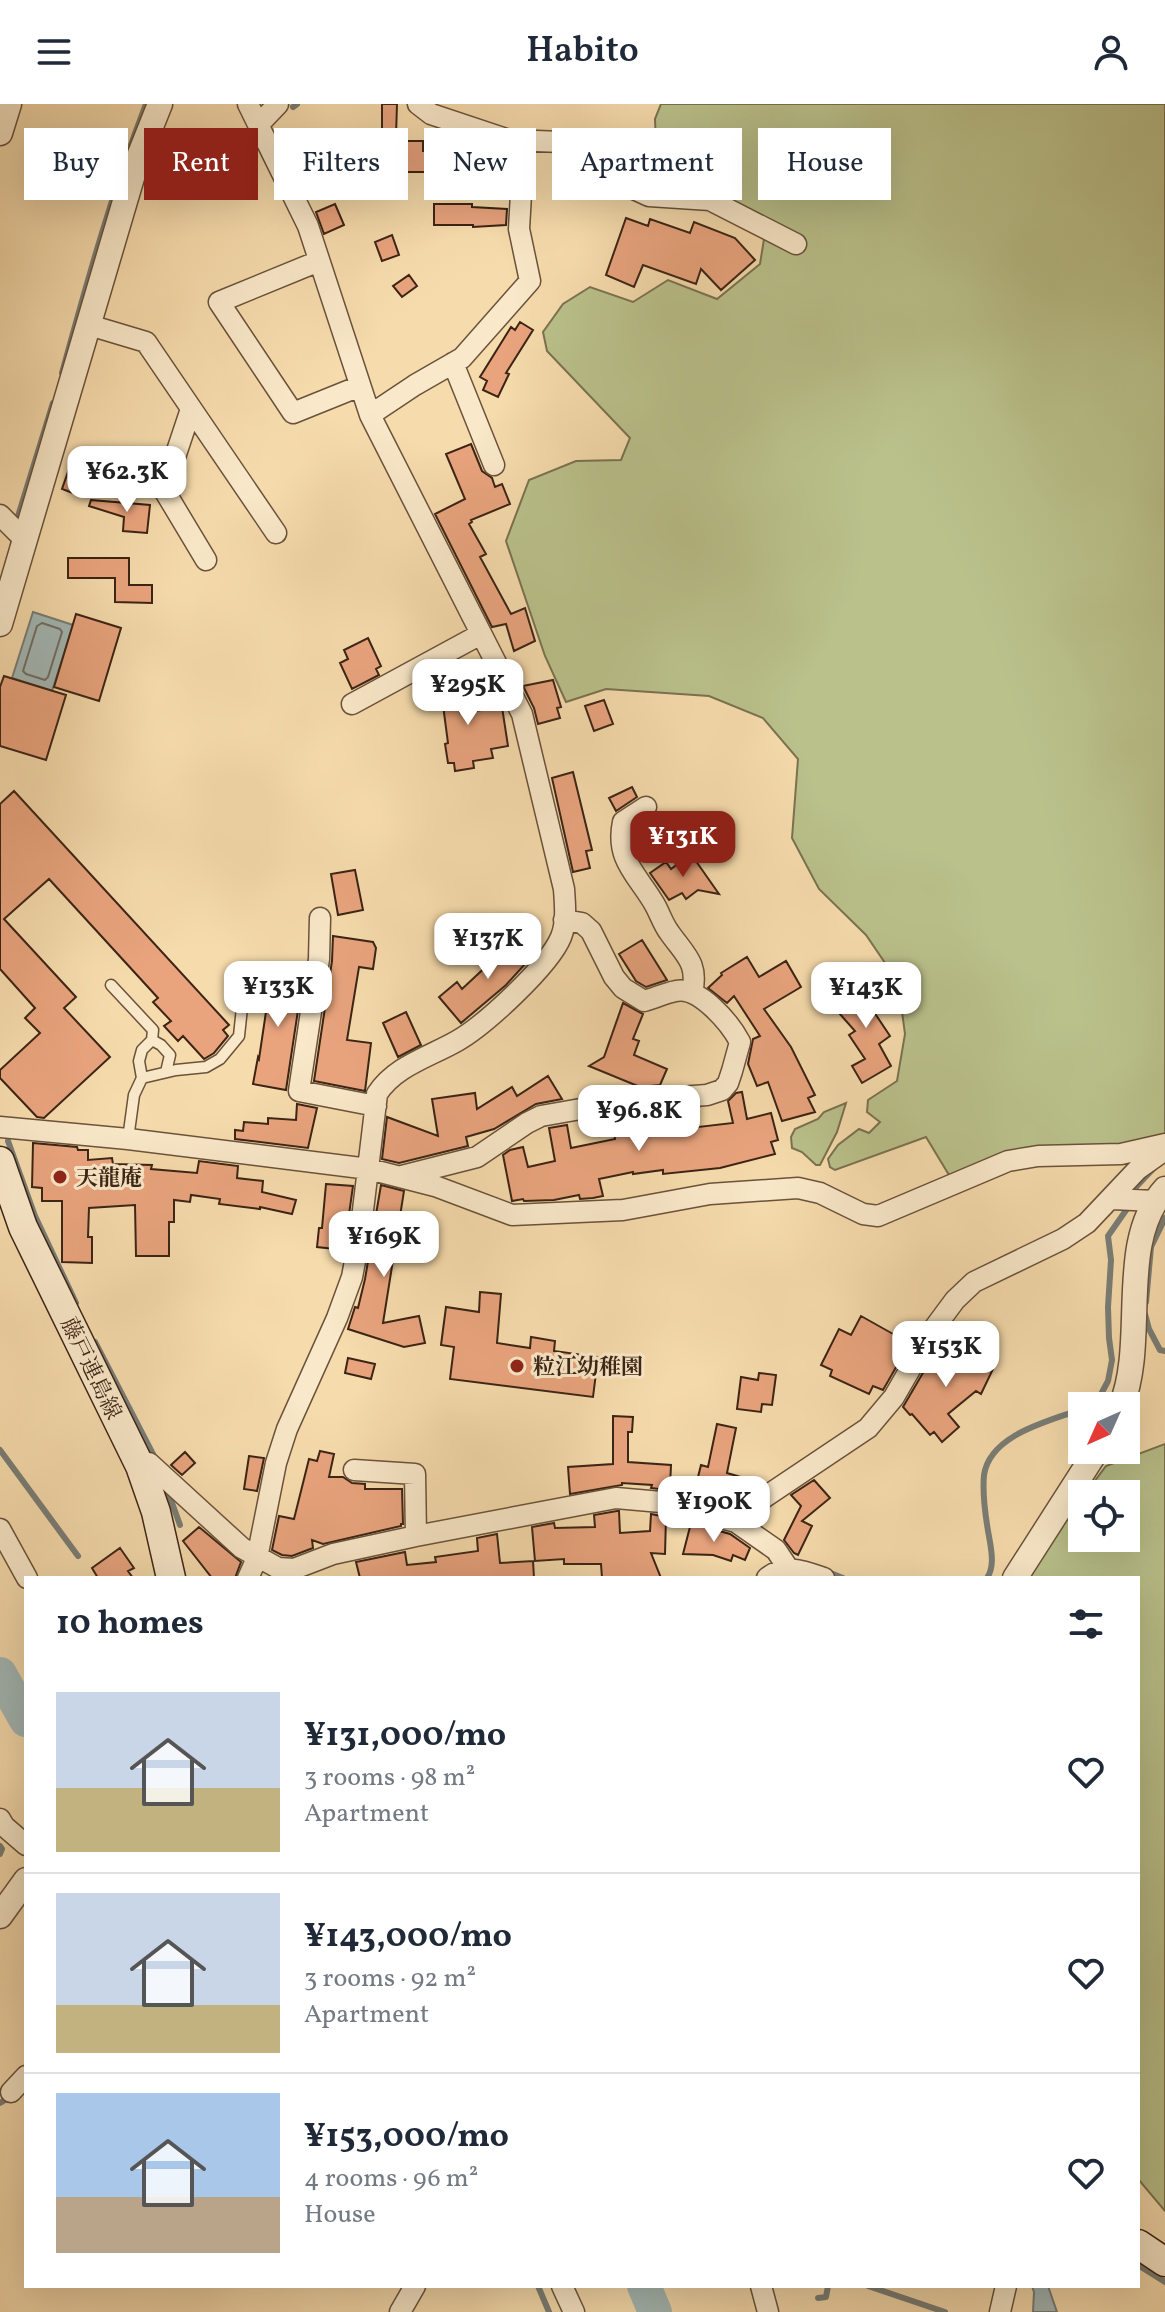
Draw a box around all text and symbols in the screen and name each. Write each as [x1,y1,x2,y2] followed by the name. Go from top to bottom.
[526,27,639,77] text: Habito
[32,30,76,74] icon: menu
[1089,30,1133,74] icon: person
[24,128,128,200] chip: Buy
[144,128,258,200] chip: Rent
[274,128,408,200] chip: Filters
[424,128,536,200] chip: New
[552,128,742,200] chip: Apartment
[758,128,891,200] chip: House
[62,446,192,514] pin: ¥62.3K
[85,454,169,490] text: ¥62.3K
[412,659,524,727] pin: ¥295K
[430,667,506,703] text: ¥295K
[627,811,739,879] pin: ¥131K
[648,819,718,855] text: ¥131K
[432,913,544,981] pin: ¥137K
[452,921,524,957] text: ¥137K
[222,961,334,1029] pin: ¥133K
[810,962,922,1030] pin: ¥143K
[242,969,314,1005] text: ¥133K
[829,970,903,1006] text: ¥143K
[574,1085,704,1153] pin: ¥96.8K
[596,1093,682,1129] text: ¥96.8K
[76,1164,142,1195] place label: 天龍庵
[51,1168,69,1186] marker: 天龍庵
[328,1211,440,1279] pin: ¥169K
[347,1219,421,1255] text: ¥169K
[52,1313,128,1425] street label: 藤戸連島線
[890,1321,1002,1389] pin: ¥153K
[910,1329,982,1365] text: ¥153K
[533,1353,643,1384] place label: 粒江幼稚園
[508,1357,526,1375] marker: 粒江幼稚園
[1068,1392,1140,1464] north arrow
[1068,1392,1140,1552] map controls
[658,1476,770,1544] pin: ¥190K
[1068,1480,1140,1552] button: locate
[676,1484,752,1520] text: ¥190K
[56,1601,204,1648] text: 10 homes
[1064,1602,1108,1646] icon: filters
[304,1713,506,1760] text: ¥131,000/mo
[120,1724,216,1820] icon: home
[1064,1750,1108,1794] icon: heart
[304,1760,475,1796] text: 3 rooms · 98 m²
[304,1796,429,1832] text: Apartment
[304,1914,512,1961] text: ¥143,000/mo
[120,1925,216,2021] icon: home
[1064,1951,1108,1995] icon: heart
[304,1961,476,1997] text: 3 rooms · 92 m²
[304,1997,429,2033] text: Apartment
[304,2114,509,2161] text: ¥153,000/mo
[120,2125,216,2221] icon: home
[1064,2151,1108,2195] icon: heart
[304,2161,478,2197] text: 4 rooms · 96 m²
[304,2197,376,2233] text: House

